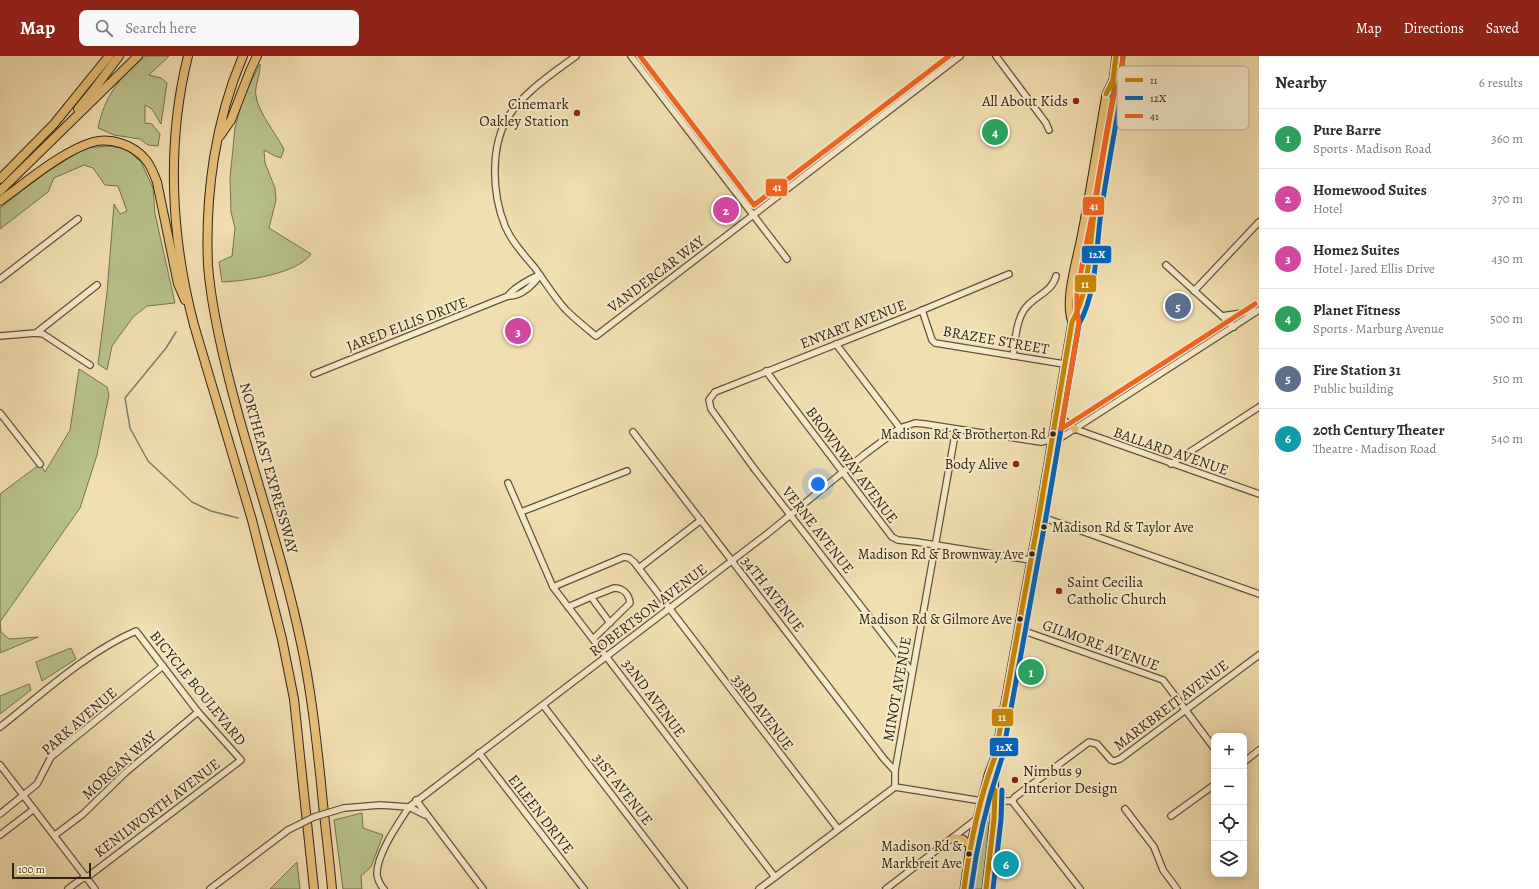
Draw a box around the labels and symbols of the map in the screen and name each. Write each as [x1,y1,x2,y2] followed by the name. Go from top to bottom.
[1117,66,1249,130] legend
[1150,73,1158,88] text: 11
[981,91,1068,111] place label: All About Kids
[1150,91,1167,106] text: 12X
[479,94,570,131] place label: Cinemark Oakley Station
[1071,96,1081,106] marker: All About Kids
[572,108,582,118] marker: Cinemark Oakley Station
[1150,109,1159,124] text: 41
[982,117,1008,147] pin: 4
[765,178,788,197] line badge: 41
[772,180,782,195] text: 41
[713,195,739,225] pin: 2
[1082,196,1105,216] line badge: 41
[1089,199,1099,214] text: 41
[603,230,709,318] street label: VANDERCAR WAY
[1081,245,1112,264] line badge: 12X
[1089,247,1106,262] text: 12X
[1074,274,1097,293] line badge: 11
[1081,277,1089,292] text: 11
[1165,291,1191,321] pin: 5
[344,292,470,356] street label: JARED ELLIS DRIVE
[797,295,909,353] street label: ENYART AVENUE
[505,316,531,346] pin: 3
[941,321,1051,359] street label: BRAZEE STREET
[235,380,303,557] street label: NORTHEAST EXPRESSWAY
[802,403,902,527] street label: BROWNWAY AVENUE
[1111,422,1231,480] street label: BALLARD AVENUE
[880,425,1046,444] place label: Madison Rd & Brotherton Rd
[1048,429,1058,439] marker: Madison Rd & Brotherton Rd
[945,454,1008,474] place label: Body Alive
[1011,459,1021,469] marker: Body Alive
[808,474,828,494] your location
[777,481,858,578] street label: VERNE AVENUE
[1052,518,1194,537] place label: Madison Rd & Taylor Ave
[1039,522,1049,532] marker: Madison Rd & Taylor Ave
[858,545,1024,564] place label: Madison Rd & Brownway Ave
[1027,549,1037,559] marker: Madison Rd & Brownway Ave
[737,552,809,636] street label: 34TH AVENUE
[585,559,711,661] street label: ROBERTSON AVENUE
[1067,572,1167,609] place label: Saint Cecilia Catholic Church
[1054,586,1064,596] marker: Saint Cecilia Catholic Church
[859,610,1012,629] place label: Madison Rd & Gilmore Ave
[1015,614,1025,624] marker: Madison Rd & Gilmore Ave
[1040,615,1162,675] street label: GILMORE AVENUE
[145,626,251,750] street label: BICYCLE BOULEVARD
[878,635,916,743] street label: MINOT AVENUE
[618,655,690,741] street label: 32ND AVENUE
[1109,655,1233,755] street label: MARKBREIT AVENUE
[1018,657,1044,687] pin: 1
[728,670,798,754] street label: 33RD AVENUE
[37,683,121,759] street label: PARK AVENUE
[991,708,1014,727] line badge: 11
[998,710,1006,725] text: 11
[77,725,161,804] street label: MORGAN WAY
[989,737,1019,757] line badge: 12X
[996,740,1013,755] text: 12X
[588,749,658,829] street label: 31ST AVENUE
[90,754,224,862] street label: KENILWORTH AVENUE
[1023,761,1118,798] place label: Nimbus 9 Interior Design
[504,770,578,858] street label: EILEEN DRIVE
[1010,775,1020,785] marker: Nimbus 9 Interior Design
[881,837,962,873] place label: Madison Rd & Markbreit Ave
[964,849,974,859] marker: Madison Rd & Markbreit Ave
[993,849,1019,879] pin: 6
[12,861,91,880] scale bar

